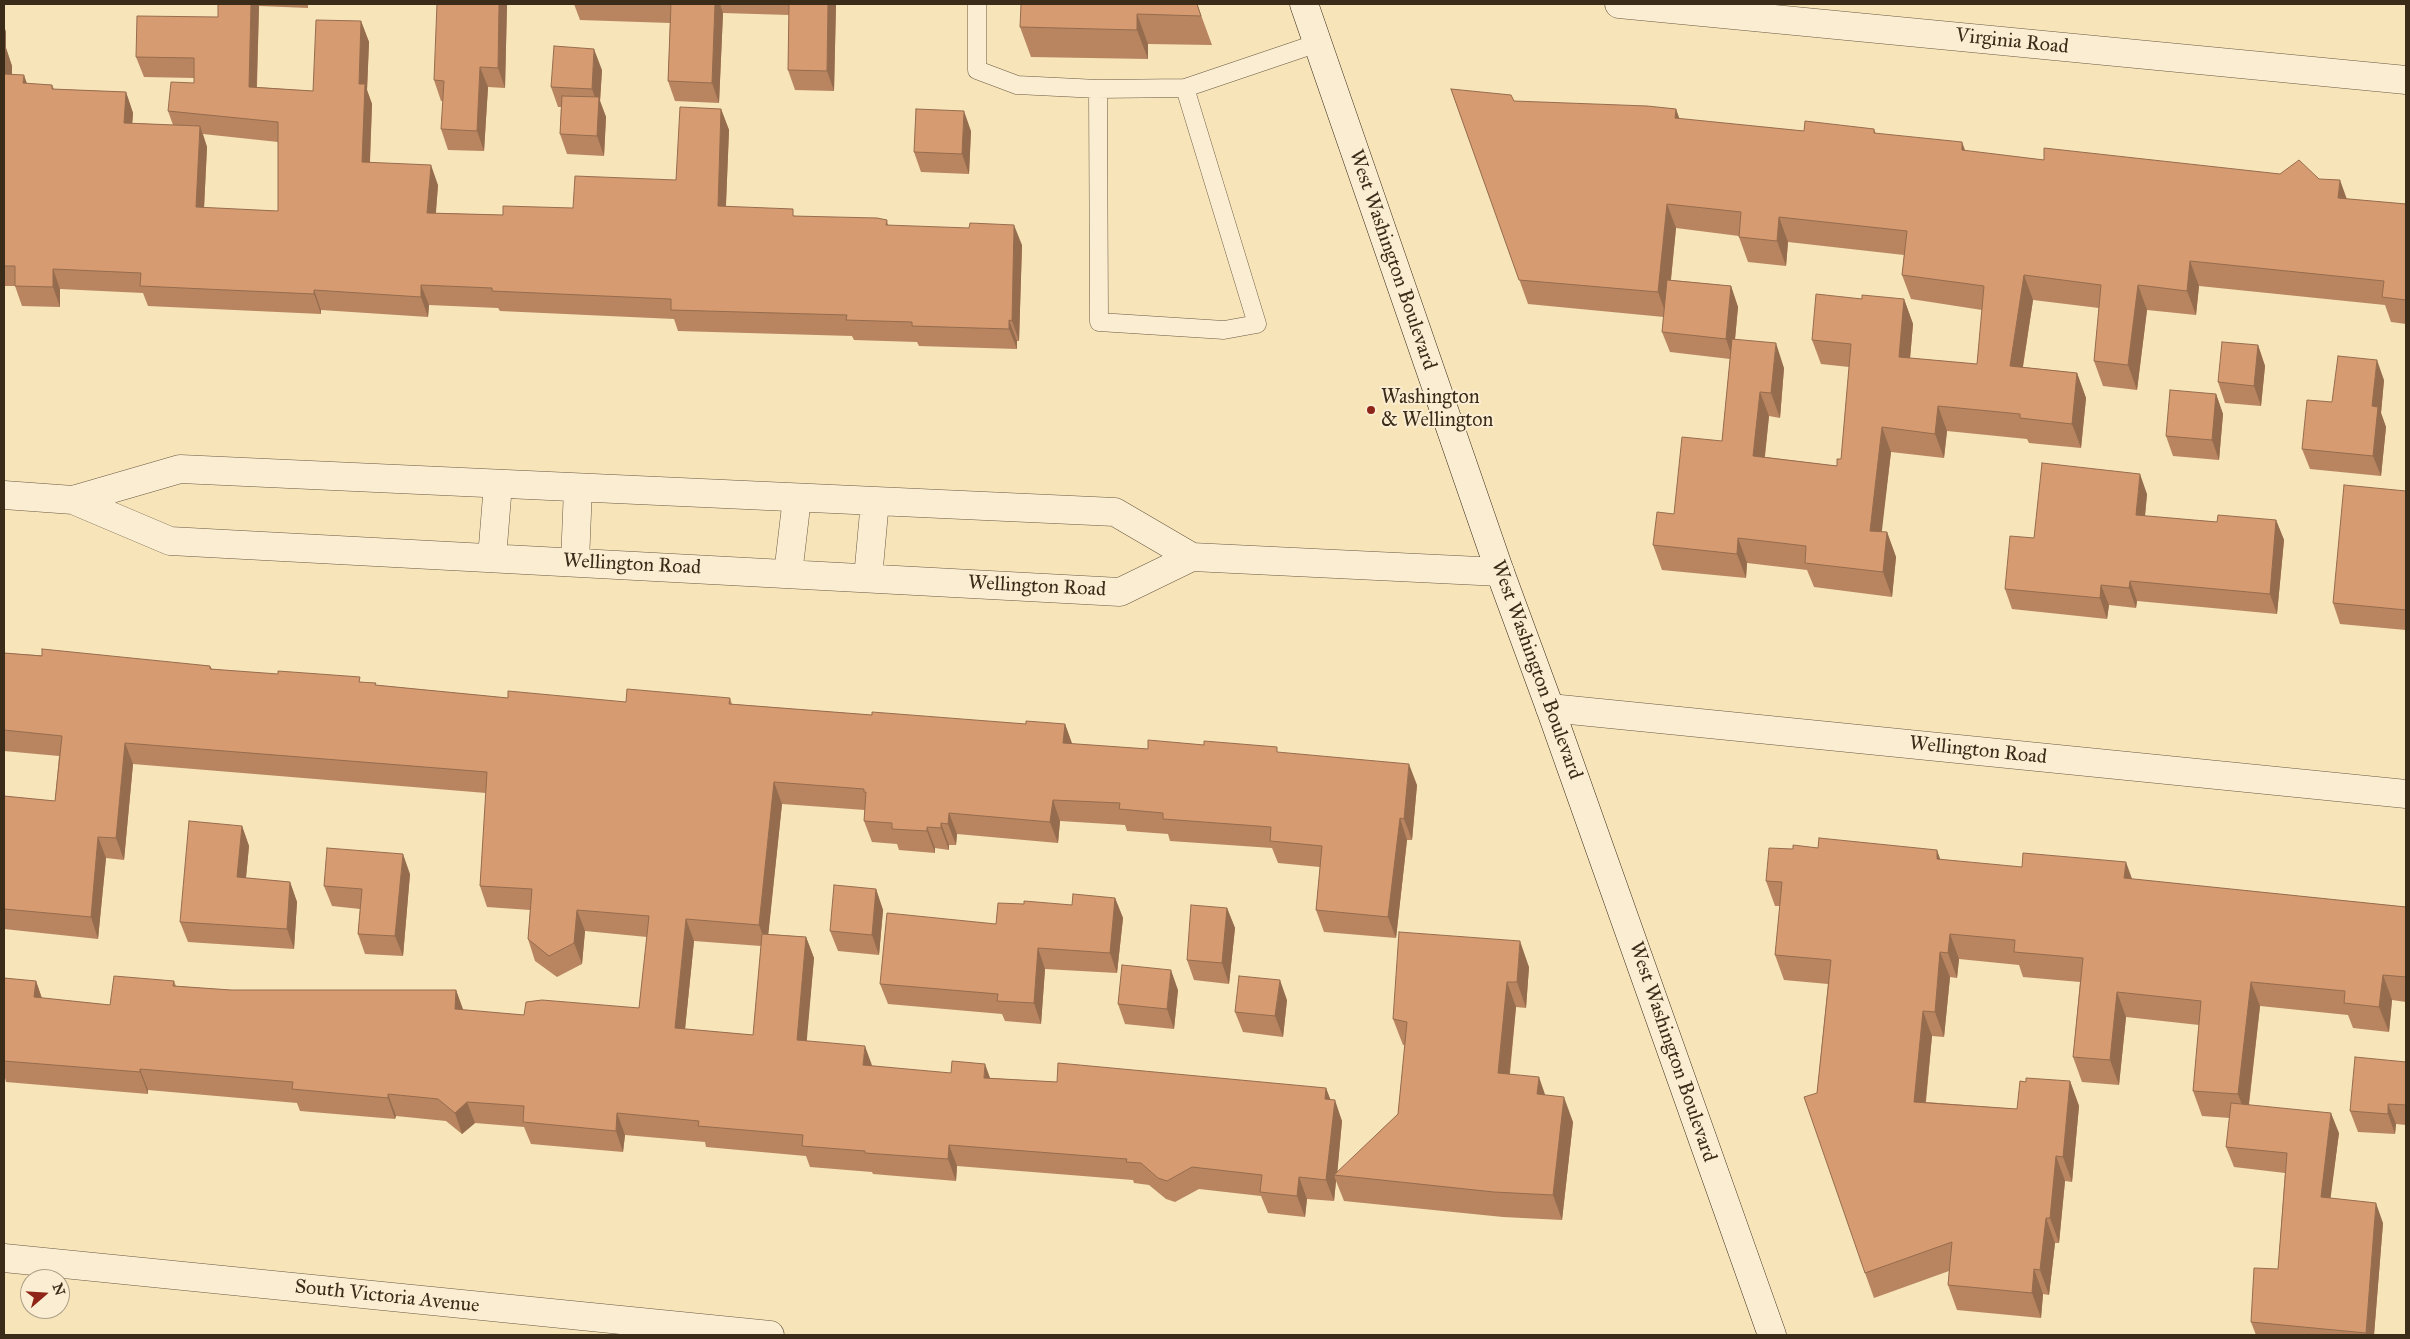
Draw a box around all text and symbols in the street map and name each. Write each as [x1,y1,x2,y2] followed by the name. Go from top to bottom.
[1954,24,2070,60] street label: Virginia Road
[1343,147,1441,373] street label: West Washington Boulevard
[1381,386,1493,433] place label: Washington & Wellington
[1365,404,1377,416] marker: Washington & Wellington
[562,549,702,581] street label: Wellington Road
[1485,557,1587,783] street label: West Washington Boulevard
[967,571,1107,603] street label: Wellington Road
[1908,732,2048,770] street label: Wellington Road
[1623,939,1721,1165] street label: West Washington Boulevard
[20,1269,70,1319] north arrow
[293,1275,481,1319] street label: South Victoria Avenue
[49,1281,69,1298] text: N

